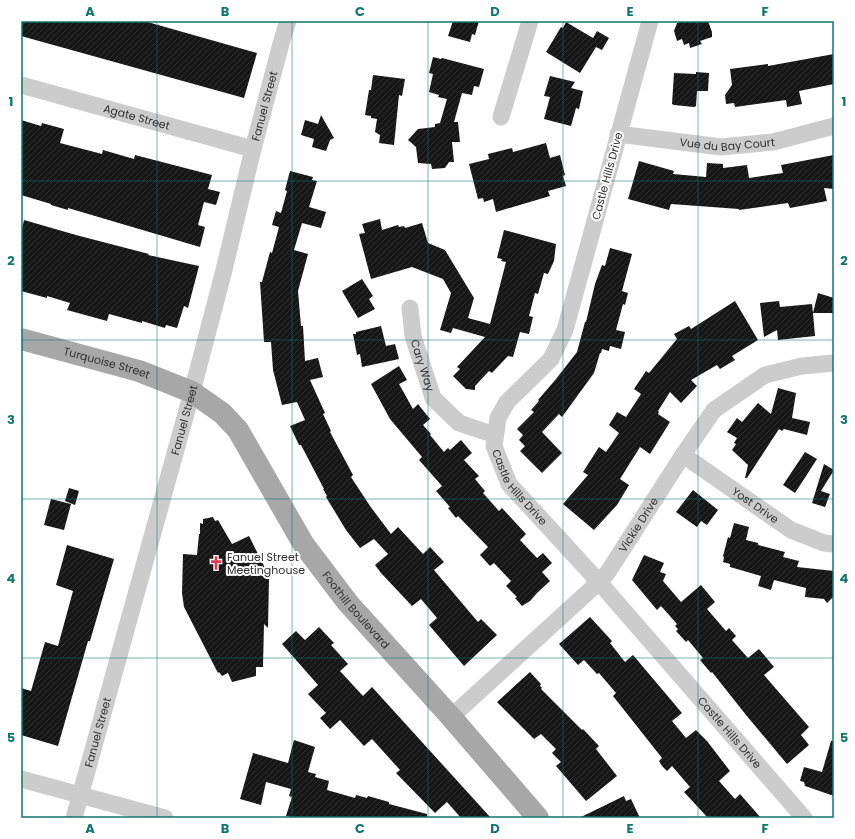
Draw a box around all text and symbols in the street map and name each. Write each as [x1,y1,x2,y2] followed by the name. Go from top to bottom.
[85,2,95,21] text: A
[221,2,230,21] text: B
[355,2,365,21] text: C
[490,2,500,21] text: D
[626,2,634,21] text: E
[761,2,769,21] text: F
[247,69,281,143] street label: Fanuel Street
[9,92,13,111] text: 1
[842,92,846,111] text: 1
[102,100,172,134] street label: Agate Street
[588,130,626,222] street label: Castle Hills Drive
[679,134,776,155] street label: Vue du Bay Court
[7,251,15,270] text: 2
[840,251,848,270] text: 2
[407,337,439,394] street label: Cary Way
[62,343,152,383] street label: Turquoise Street
[167,383,201,457] street label: Fanuel Street
[7,410,15,429] text: 3
[840,410,848,429] text: 3
[488,447,551,529] street label: Castle Hills Drive
[729,483,782,527] street label: Yost Drive
[615,494,662,555] street label: Vickie Drive
[227,549,305,578] place label: Fanuel Street Meetinghouse
[208,555,224,571] church icon: Fanuel Street Meetinghouse
[318,568,394,652] street label: Foothill Boulevard
[7,569,16,588] text: 4
[840,569,849,588] text: 4
[694,693,765,772] street label: Castle Hills Drive
[80,695,115,769] street label: Fanuel Street
[7,728,15,747] text: 5
[840,728,848,747] text: 5
[85,819,95,838] text: A
[221,819,230,838] text: B
[355,819,365,838] text: C
[490,819,500,838] text: D
[626,819,634,838] text: E
[761,819,769,838] text: F

